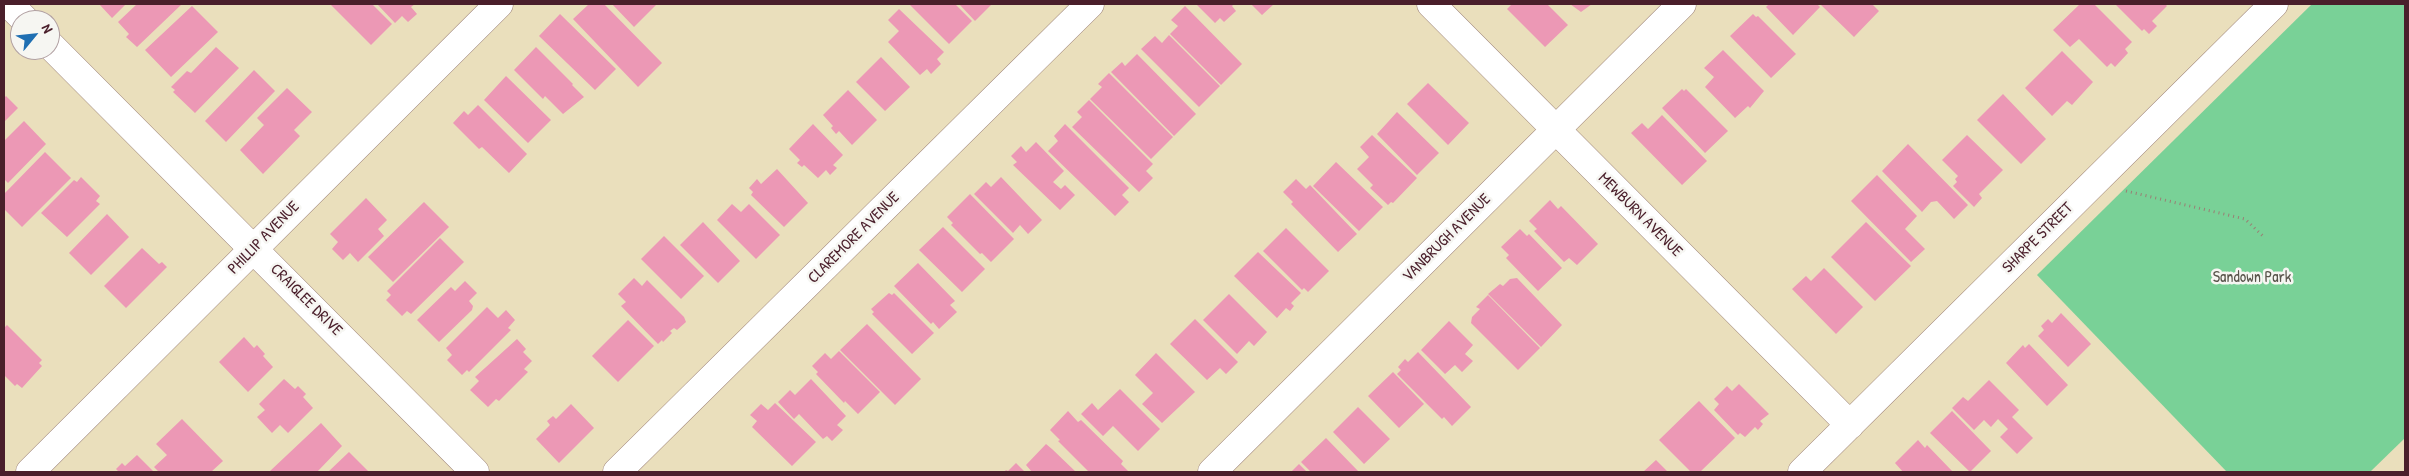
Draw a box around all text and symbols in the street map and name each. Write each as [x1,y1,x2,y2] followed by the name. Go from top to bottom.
[10,10,60,60] north arrow
[38,20,58,36] text: N
[1594,169,1686,261] street label: MEWBURN AVENUE
[804,188,904,288] street label: CLAREMORE AVENUE
[1399,190,1495,286] street label: VANBRUGH AVENUE
[224,197,304,279] street label: PHILLIP AVENUE
[1999,199,2077,277] street label: SHARPE STREET
[266,260,346,340] street label: CRAIGLEE DRIVE
[2213,268,2291,288] park label: Sandown Park

